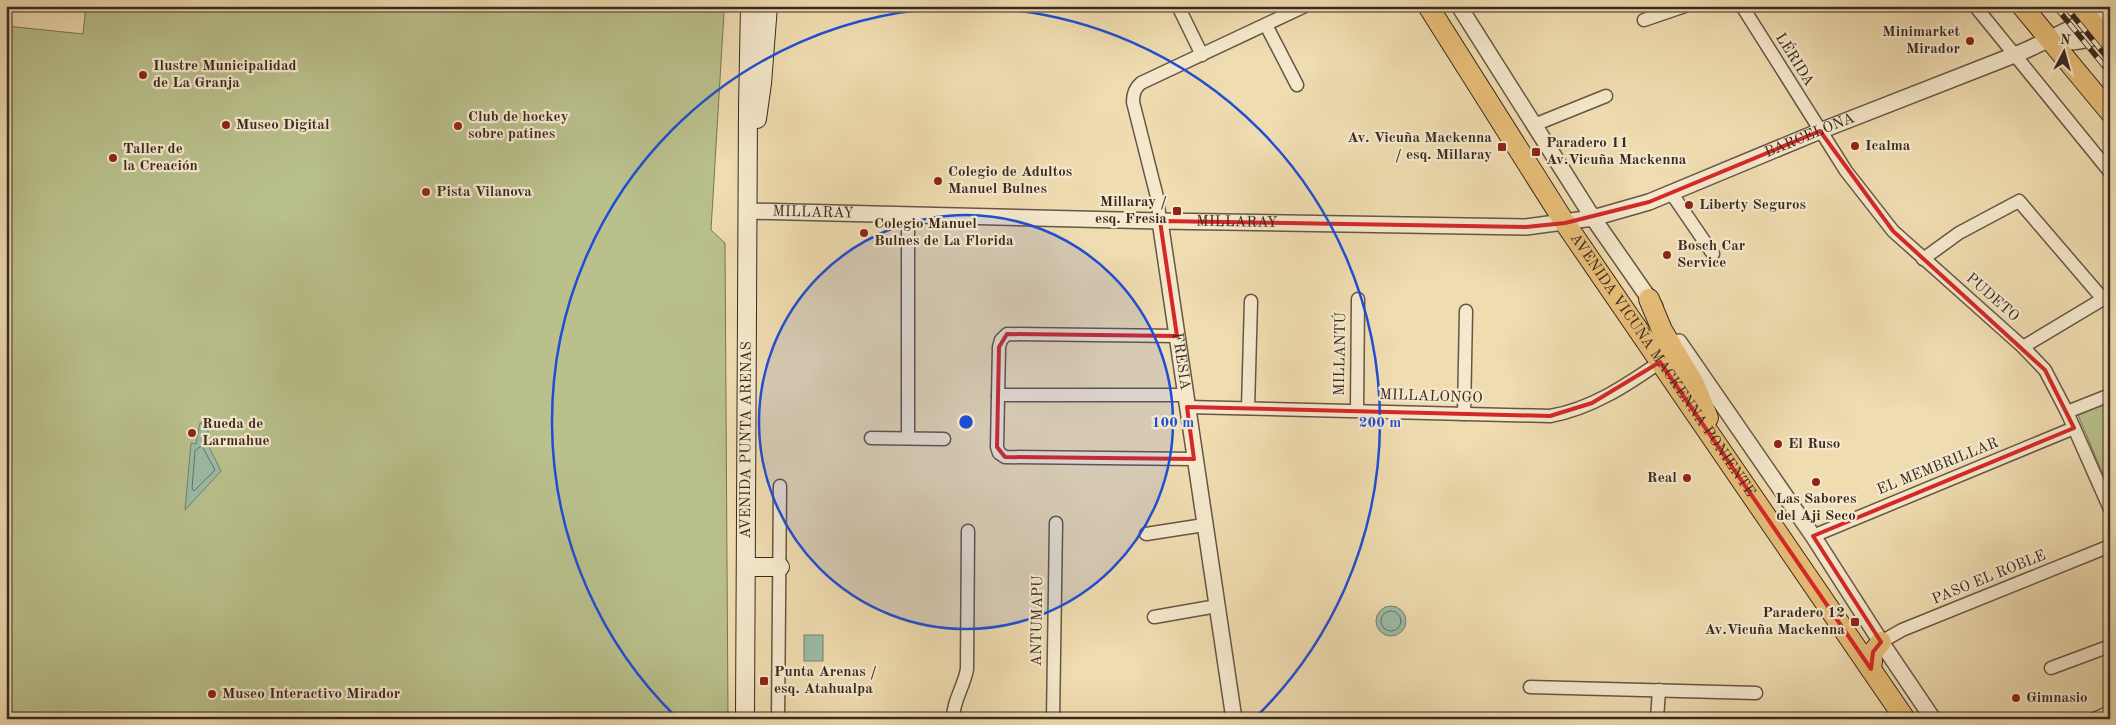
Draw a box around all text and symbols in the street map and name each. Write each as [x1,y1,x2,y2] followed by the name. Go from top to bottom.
[1882,25,1961,57] place label: Minimarket Mirador
[2038,28,2088,78] north arrow
[1772,29,1819,90] street label: LÉRIDA
[2059,33,2072,48] text: N
[1964,35,1976,47] marker: Minimarket Mirador
[153,59,297,91] place label: Ilustre Municipalidad de La Granja
[137,69,149,81] marker: Ilustre Municipalidad de La Granja
[468,110,569,142] place label: Club de hockey sobre patines
[1763,110,1857,161] street label: BARCELONA
[236,118,330,133] place label: Museo Digital
[220,119,232,131] marker: Museo Digital
[452,120,464,132] marker: Club de hockey sobre patines
[1347,131,1492,163] place label: Av. Vicuña Mackenna / esq. Millaray
[1546,136,1687,168] place label: Paradero 11 Av.Vicuña Mackenna
[1865,139,1911,154] place label: Icalma
[1849,140,1861,152] marker: Icalma
[1496,141,1508,153] marker: Av. Vicuña Mackenna / esq. Millaray
[123,142,198,174] place label: Taller de la Creación
[1530,146,1542,158] marker: Paradero 11 Av.Vicuña Mackenna
[107,152,119,164] marker: Taller de la Creación
[948,165,1072,197] place label: Colegio de Adultos Manuel Bulnes
[932,175,944,187] marker: Colegio de Adultos Manuel Bulnes
[436,185,532,200] place label: Pista Vilanova
[420,186,432,198] marker: Pista Vilanova
[1095,195,1167,227] place label: Millaray / esq. Fresia
[1699,198,1806,213] place label: Liberty Seguros
[1683,199,1695,211] marker: Liberty Seguros
[772,204,854,221] street label: MILLARAY
[1171,205,1183,217] marker: Millaray / esq. Fresia
[1196,214,1278,230] street label: MILLARAY
[874,217,1014,249] place label: Colegio Manuel Bulnes de La Florida
[858,227,870,239] marker: Colegio Manuel Bulnes de La Florida
[1567,231,1758,500] street label: AVENIDA VICUÑA MACKENNA PONIENTE
[1677,239,1746,271] place label: Bosch Car Service
[1661,249,1673,261] marker: Bosch Car Service
[1963,271,2021,325] street label: PUDETO
[1329,312,1349,396] street label: MILLANTÚ
[1169,332,1193,392] street label: FRESIA
[738,341,754,539] street label: AVENIDA PUNTA ARENAS
[1379,388,1483,406] street label: MILLALONGO
[957,413,975,431] centre of rings
[1152,416,1194,431] text: 100 m
[1359,416,1401,431] text: 200 m
[202,417,270,449] place label: Rueda de Larmahue
[186,427,198,439] marker: Rueda de Larmahue
[1875,436,2001,498] street label: EL MEMBRILLAR
[1788,437,1840,452] place label: El Ruso
[1772,438,1784,450] marker: El Ruso
[1647,471,1677,486] place label: Real
[1681,472,1693,484] marker: Real
[1810,476,1822,488] marker: Las Sabores del Aji Seco
[1776,492,1856,524] place label: Las Sabores del Aji Seco
[1930,548,2048,608] street label: PASO EL ROBLE
[1030,575,1046,667] street label: ANTUMAPU
[1705,606,1845,638] place label: Paradero 12 Av.Vicuña Mackenna
[1849,616,1861,628] marker: Paradero 12 Av.Vicuña Mackenna
[774,665,877,697] place label: Punta Arenas / esq. Atahualpa
[758,675,770,687] marker: Punta Arenas / esq. Atahualpa
[222,687,401,702] place label: Museo Interactivo Mirador
[206,688,218,700] marker: Museo Interactivo Mirador
[2026,691,2088,706] place label: Gimnasio
[2010,692,2022,704] marker: Gimnasio

